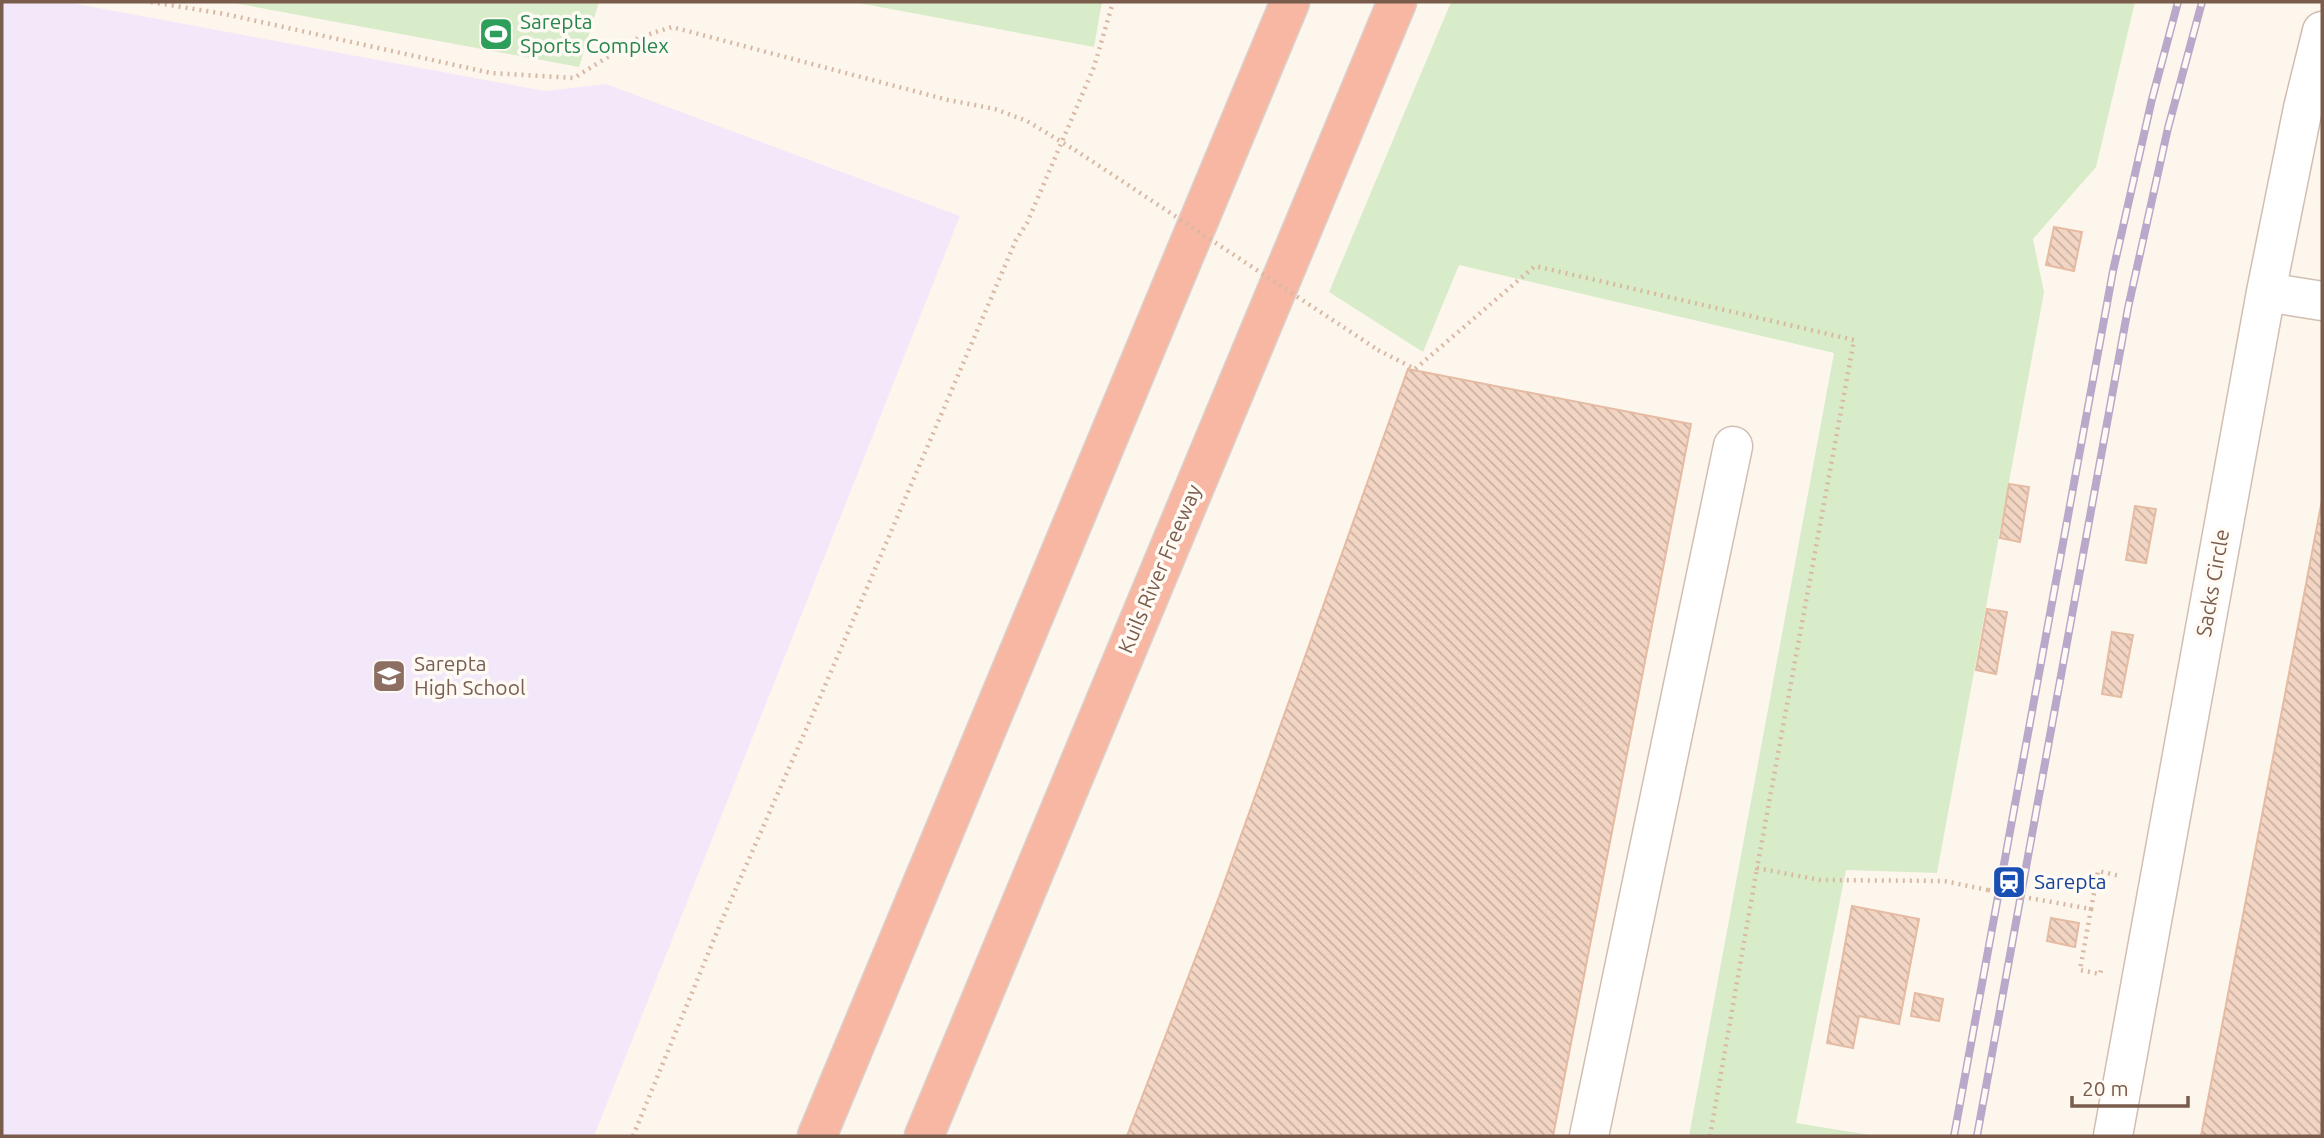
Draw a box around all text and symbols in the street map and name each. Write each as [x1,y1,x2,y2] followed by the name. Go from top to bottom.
[520,9,669,57] place label: Sarepta Sports Complex
[477,15,515,53] sports icon: Sarepta Sports Complex
[1113,481,1205,657] street label: Kuils River Freeway
[2191,527,2233,639] street label: Sacks Circle
[414,651,525,699] place label: Sarepta High School
[370,657,408,695] school or university icon: Sarepta High School
[1990,863,2028,901] station icon: Sarepta
[2034,869,2107,893] place label: Sarepta
[2072,1064,2188,1108] scale bar
[2082,1076,2129,1100] text: 20 m

